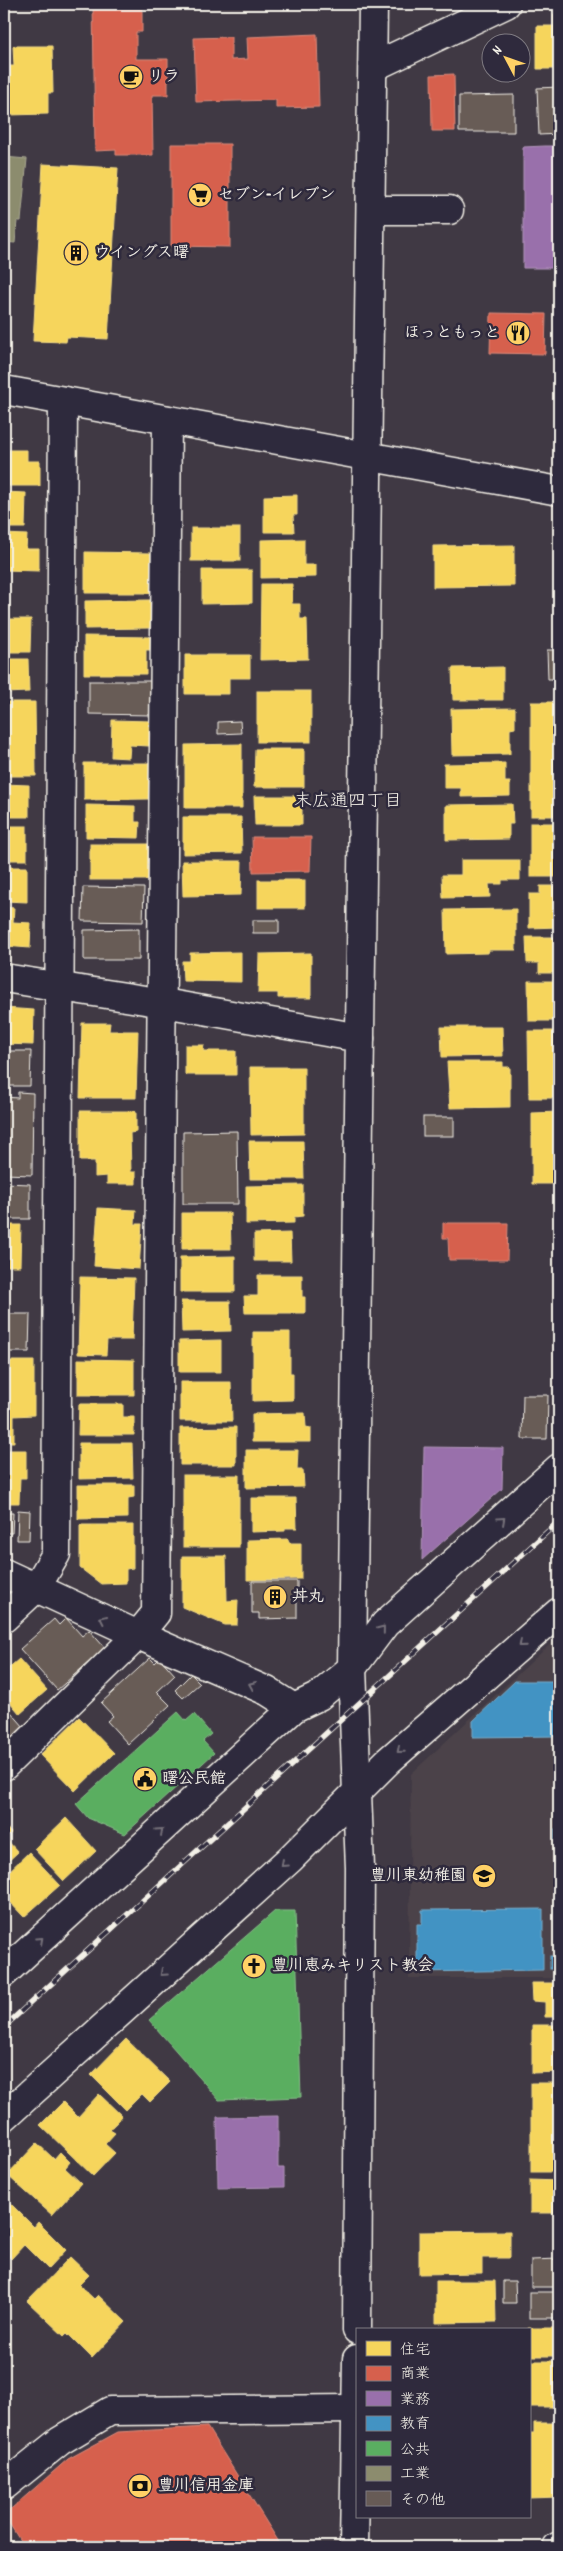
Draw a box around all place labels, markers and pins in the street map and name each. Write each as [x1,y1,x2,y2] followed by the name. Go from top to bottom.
[118,64,144,90] cafe icon: リラ
[148,66,180,89] place label: リラ
[187,182,213,208] supermarket icon: セブン-イレブン
[218,184,335,207] place label: セブン-イレブン
[63,240,89,266] building icon: ウイングス曙
[94,242,189,265] place label: ウイングス曙
[505,320,531,346] restaurant icon: ほっともっと
[404,322,500,345] place label: ほっともっと
[262,1584,288,1610] building icon: 丼丸
[292,1586,324,1609] place label: 丼丸
[132,1766,158,1792] public building icon: 曙公民館
[162,1768,226,1791] place label: 曙公民館
[471,1863,497,1889] school or university icon: 豊川東幼稚園
[370,1865,466,1888] place label: 豊川東幼稚園
[241,1953,267,1979] church icon: 豊川恵みキリスト教会
[272,1955,433,1978] place label: 豊川恵みキリスト教会
[127,2473,153,2499] bank icon: 豊川信用金庫
[158,2475,254,2498] place label: 豊川信用金庫

